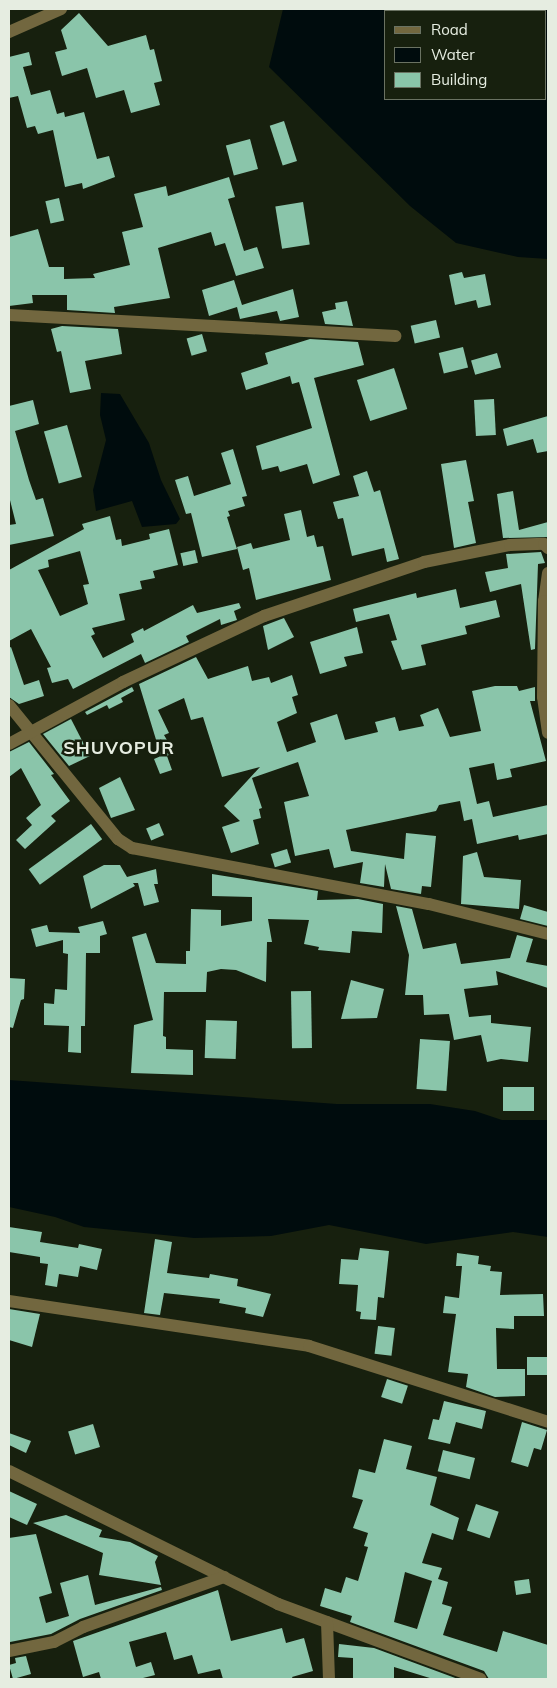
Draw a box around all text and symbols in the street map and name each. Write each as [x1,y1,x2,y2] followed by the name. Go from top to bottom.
[384,10,547,100] legend
[431,20,468,39] text: Road
[431,45,475,64] text: Water
[431,70,487,89] text: Building
[62,737,176,759] district label: SHUVOPUR

